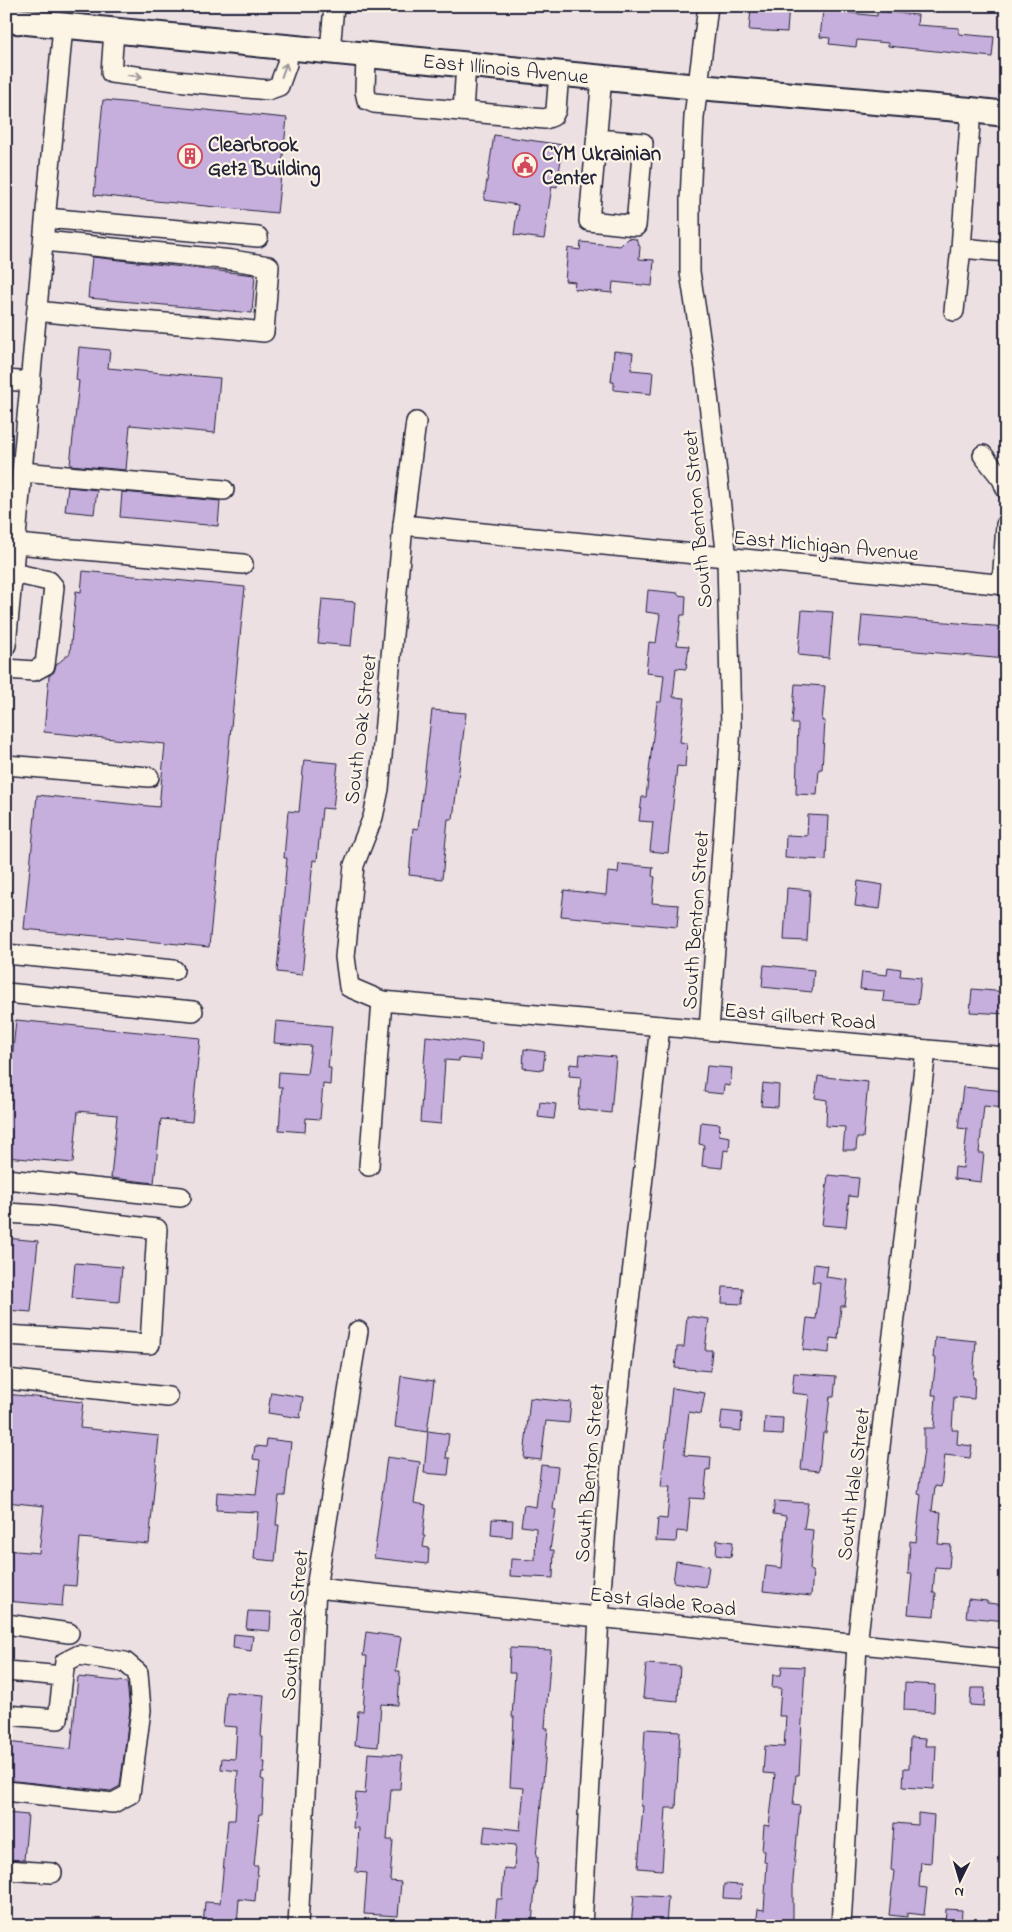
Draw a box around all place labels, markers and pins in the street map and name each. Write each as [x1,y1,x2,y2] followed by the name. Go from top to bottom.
[208,131,320,187] place label: Clearbrook Getz Building
[542,140,661,194] place label: CYM Ukrainian Center
[177,143,203,169] building icon: Clearbrook Getz Building
[512,152,538,178] public building icon: CYM Ukrainian Center

